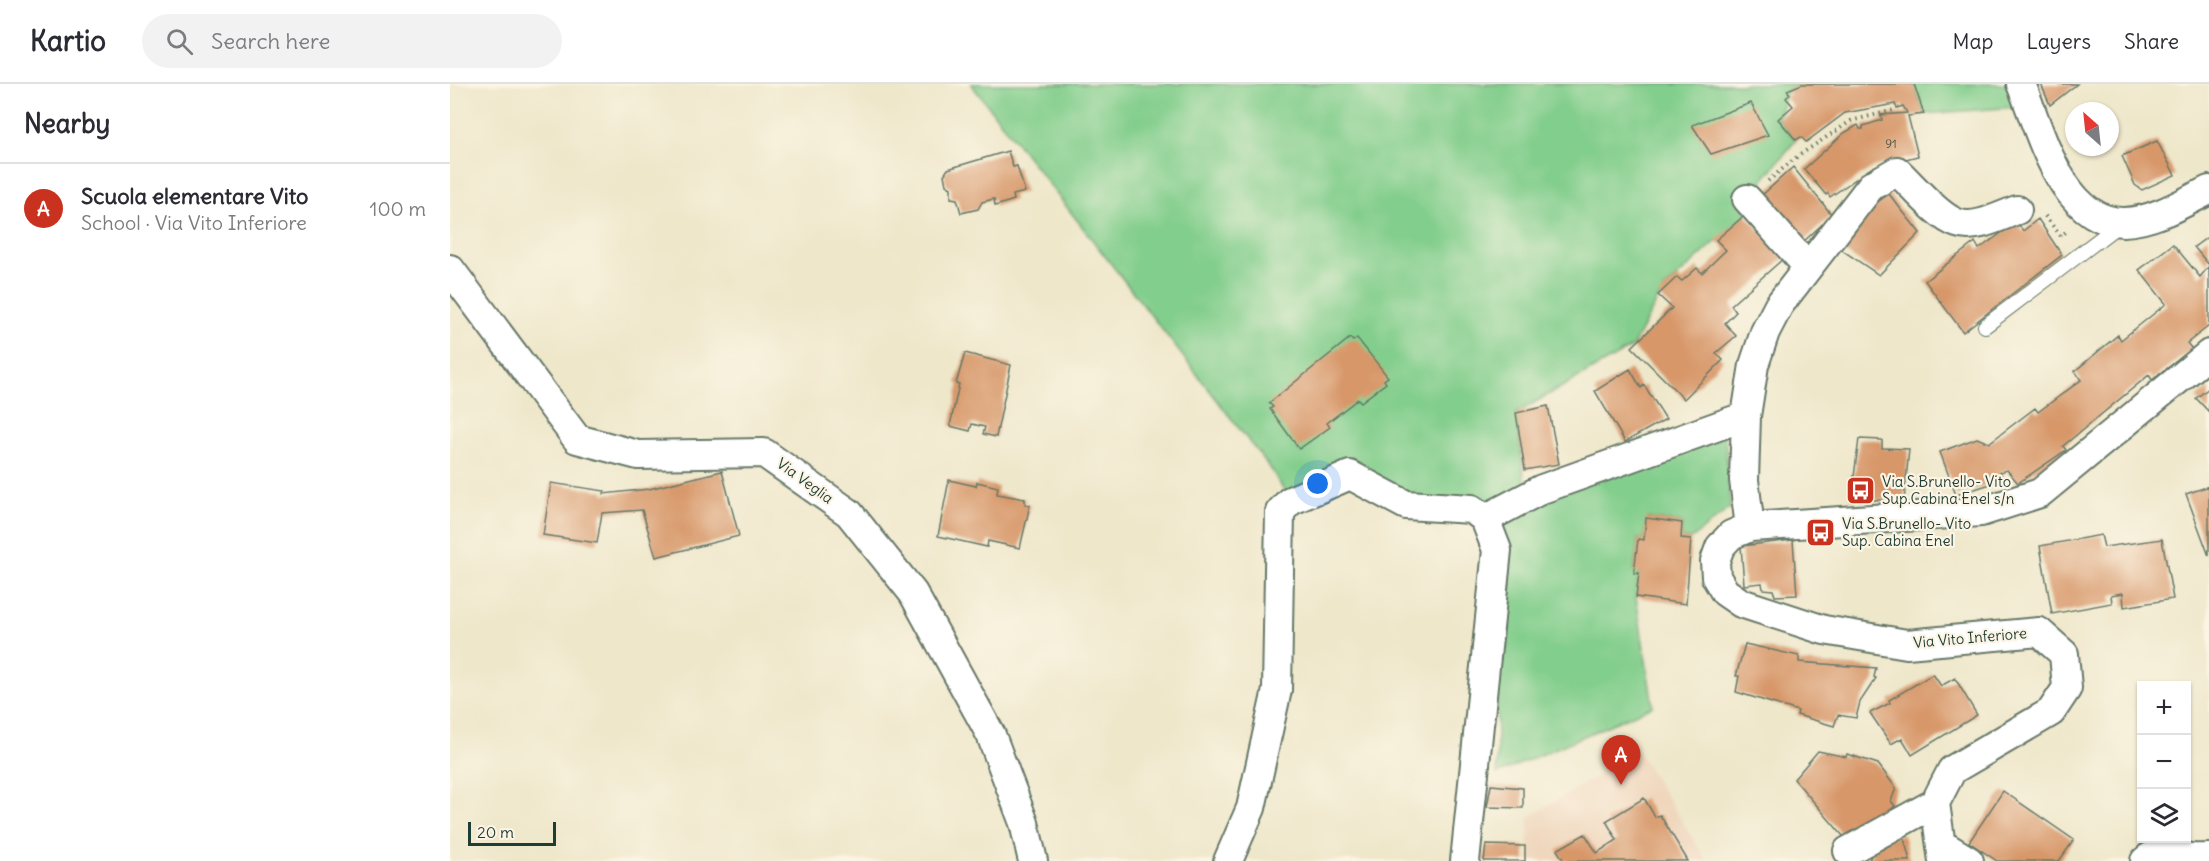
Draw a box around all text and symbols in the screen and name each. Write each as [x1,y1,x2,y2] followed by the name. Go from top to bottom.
[142,14,562,68] search box
[30,23,106,59] text: Kartio
[163,25,196,58] icon: search
[211,27,330,55] text: Search here
[1953,28,1993,55] text: Map
[2026,28,2091,55] text: Layers
[2124,28,2179,55] text: Share
[2065,102,2119,156] north arrow
[24,107,110,140] text: Nearby
[1885,136,1897,151] house number: 91
[81,182,308,210] text: Scuola elementare Vito
[37,196,50,221] text: A
[369,196,426,221] text: 100 m
[81,210,307,235] text: School · Via Vito Inferiore
[773,454,838,508] street label: Via Veglia
[1303,469,1332,498] your location
[1882,472,2015,508] place label: Via S.Brunello- Vito Sup.Cabina Enel s/n
[1845,475,1877,507] bus stop icon: Via S.Brunello- Vito Sup.Cabina Enel s/n
[1842,514,1971,550] place label: Via S.Brunello- Vito Sup. Cabina Enel
[1805,517,1837,549] bus stop icon: Via S.Brunello- Vito Sup. Cabina Enel
[1912,623,2028,652] street label: Via Vito Inferiore
[2137,681,2191,843] map controls
[2137,681,2191,735] button: +
[2137,735,2191,789] button: −
[1602,736,1640,785] pin: A
[2137,789,2191,843] button: layers
[468,819,556,846] scale bar
[477,822,514,842] text: 20 m

